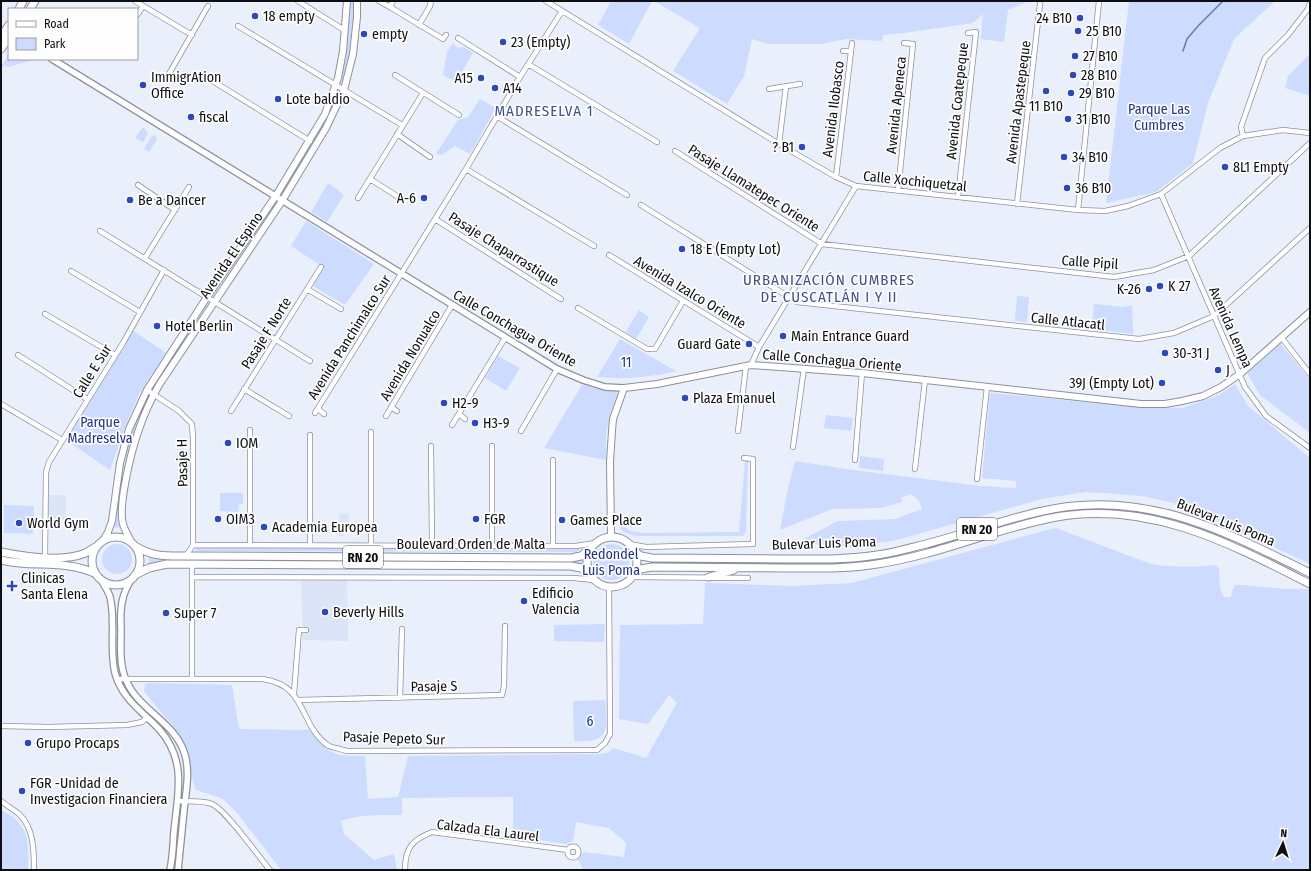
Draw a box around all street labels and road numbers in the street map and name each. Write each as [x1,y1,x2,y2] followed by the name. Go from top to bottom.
[1003,39,1034,165] street label: Avenida Apastepeque
[943,42,972,160] street label: Avenida Coatepeque
[883,55,910,155] street label: Avenida Apeneca
[819,60,848,158] street label: Avenida Ilobasco
[685,141,823,236] street label: Pasaje Llamatepec Oriente
[862,168,968,195] street label: Calle Xochiquetzal
[196,209,267,302] street label: Avenida El Espino
[445,209,562,290] street label: Pasaje Chaparrastique
[631,252,749,333] street label: Avenida Izalco Oriente
[1061,252,1119,273] street label: Calle Pipil
[304,272,395,403] street label: Avenida Panchimalco Sur
[1205,284,1256,370] street label: Avenida Lempa
[450,286,580,371] street label: Calle Conchagua Oriente
[238,294,295,372] street label: Pasaje F Norte
[377,307,444,404] street label: Avenida Nonualco
[1030,309,1106,334] street label: Calle Atlacatl
[69,341,116,401] street label: Calle E Sur
[762,346,902,375] street label: Calle Conchagua Oriente
[174,439,191,487] street label: Pasaje H
[1174,495,1278,550] street label: Bulevar Luis Poma
[957,518,997,540] road number: RN 20
[771,533,877,554] street label: Bulevar Luis Poma
[397,536,546,553] street label: Boulevard Orden de Malta
[343,546,383,568] road number: RN 20
[411,678,458,695] street label: Pasaje S
[343,728,445,749] street label: Pasaje Pepeto Sur
[436,816,540,845] street label: Calzada Ela Laurel

